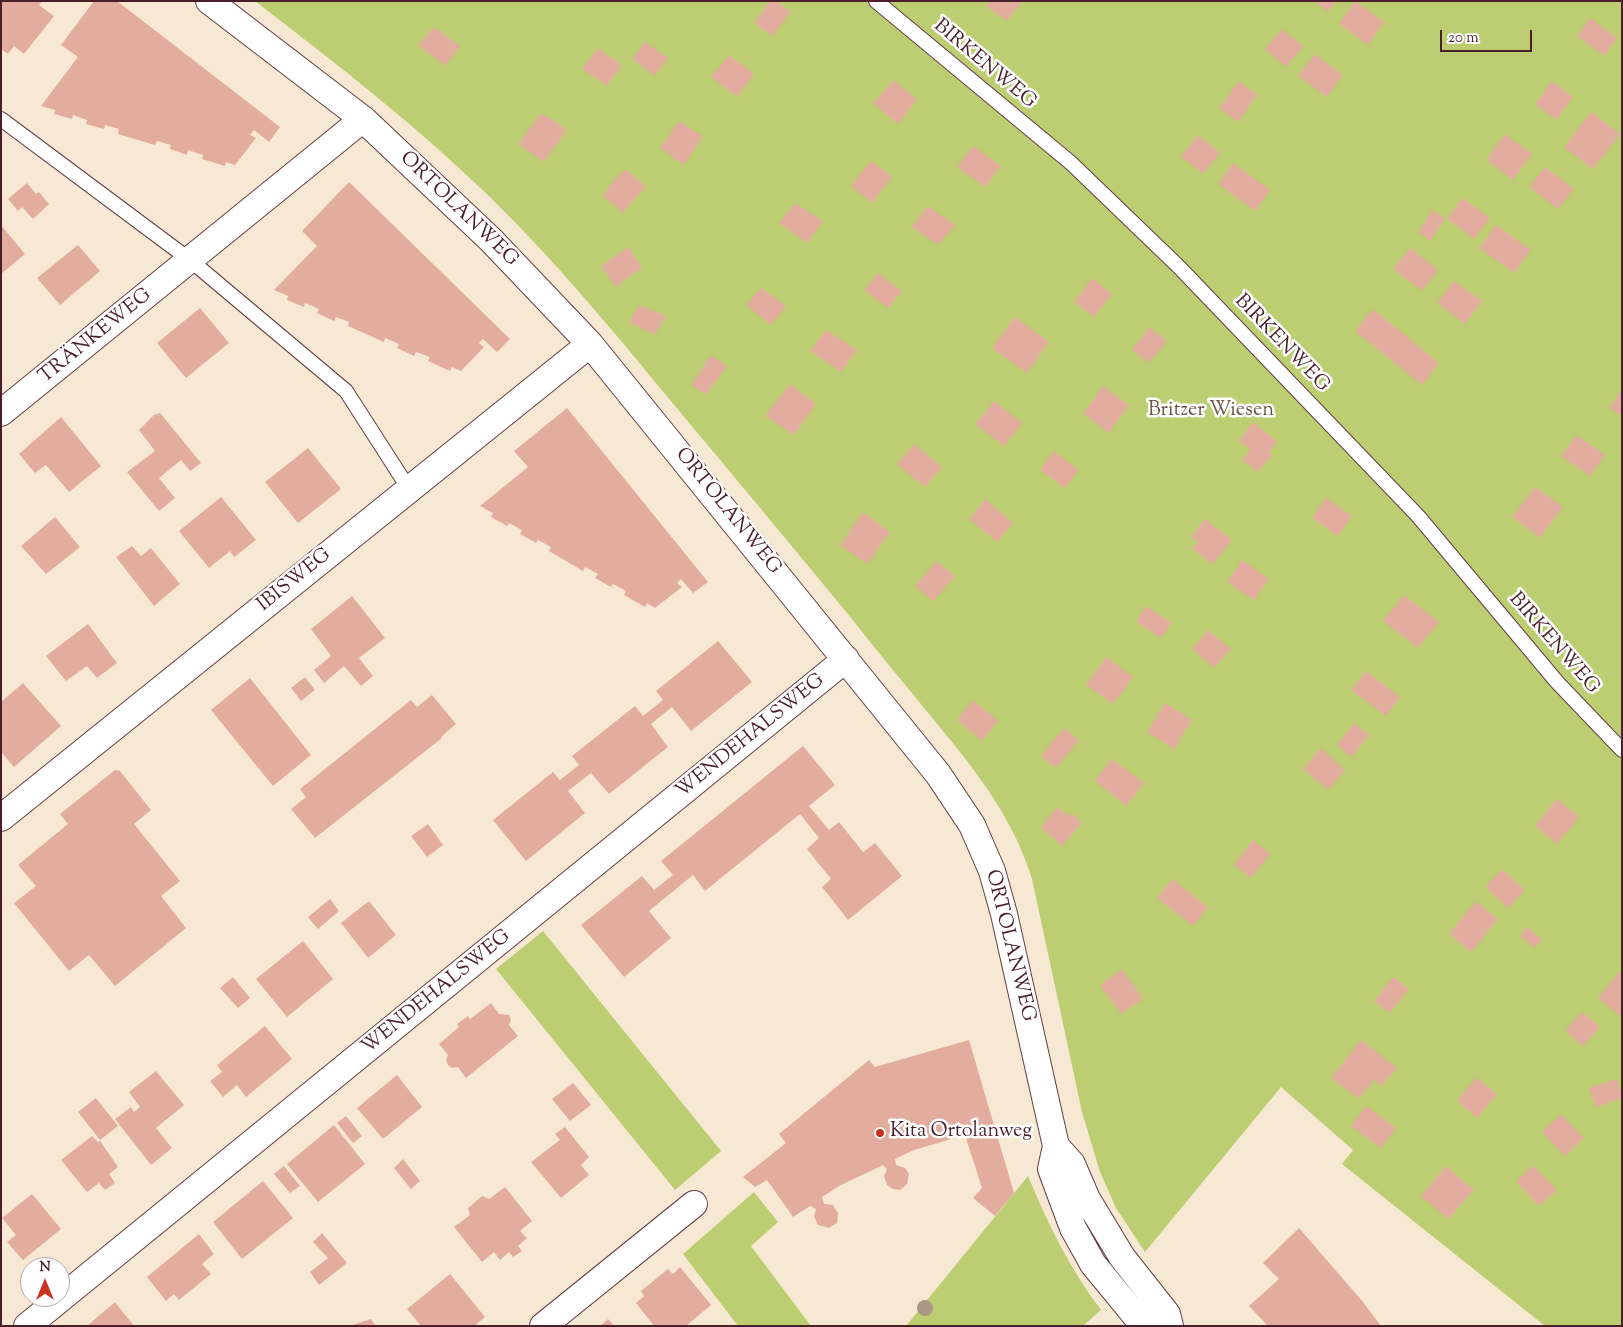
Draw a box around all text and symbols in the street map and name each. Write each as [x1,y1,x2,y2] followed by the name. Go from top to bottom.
[928,15,1040,115] street label: BIRKENWEG
[1443,20,1536,52] scale bar
[1448,28,1479,49] text: 20 m
[394,147,522,273] street label: ORTOLANWEG
[35,284,157,390] street label: TRÄNKEWEG
[1228,290,1334,398] street label: BIRKENWEG
[1148,400,1274,424] park label: Britzer Wiesen
[669,444,785,580] street label: ORTOLANWEG
[253,544,337,618] street label: IBISWEG
[1502,588,1604,700] street label: BIRKENWEG
[672,670,830,804] street label: WENDEHALSWEG
[979,868,1039,1024] street label: ORTOLANWEG
[358,926,516,1060] street label: WENDEHALSWEG
[890,1121,1032,1145] place label: Kita Ortolanweg
[874,1127,886,1139] marker: Kita Ortolanweg
[20,1257,70,1307] north arrow
[39,1258,51,1278] text: N

